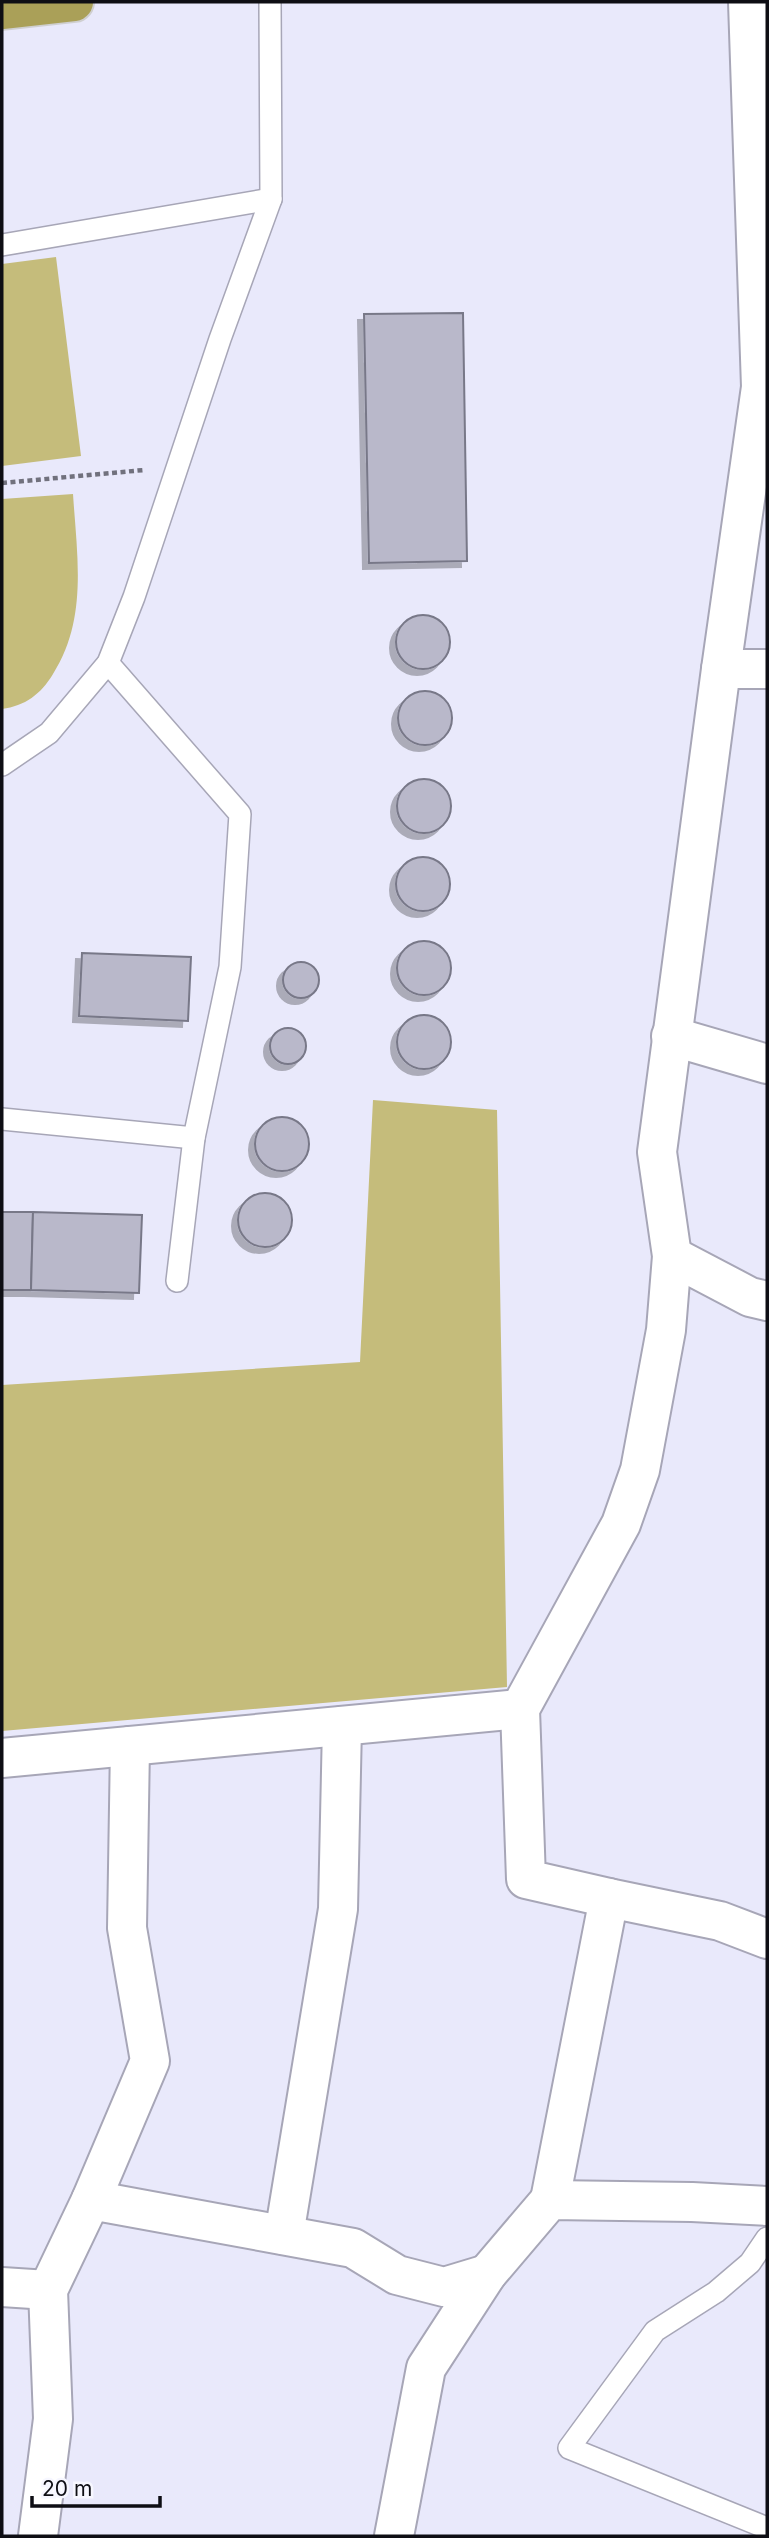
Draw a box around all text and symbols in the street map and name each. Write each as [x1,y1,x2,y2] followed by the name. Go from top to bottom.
[32,2464,159,2508] scale bar
[42,2476,92,2501] text: 20 m

